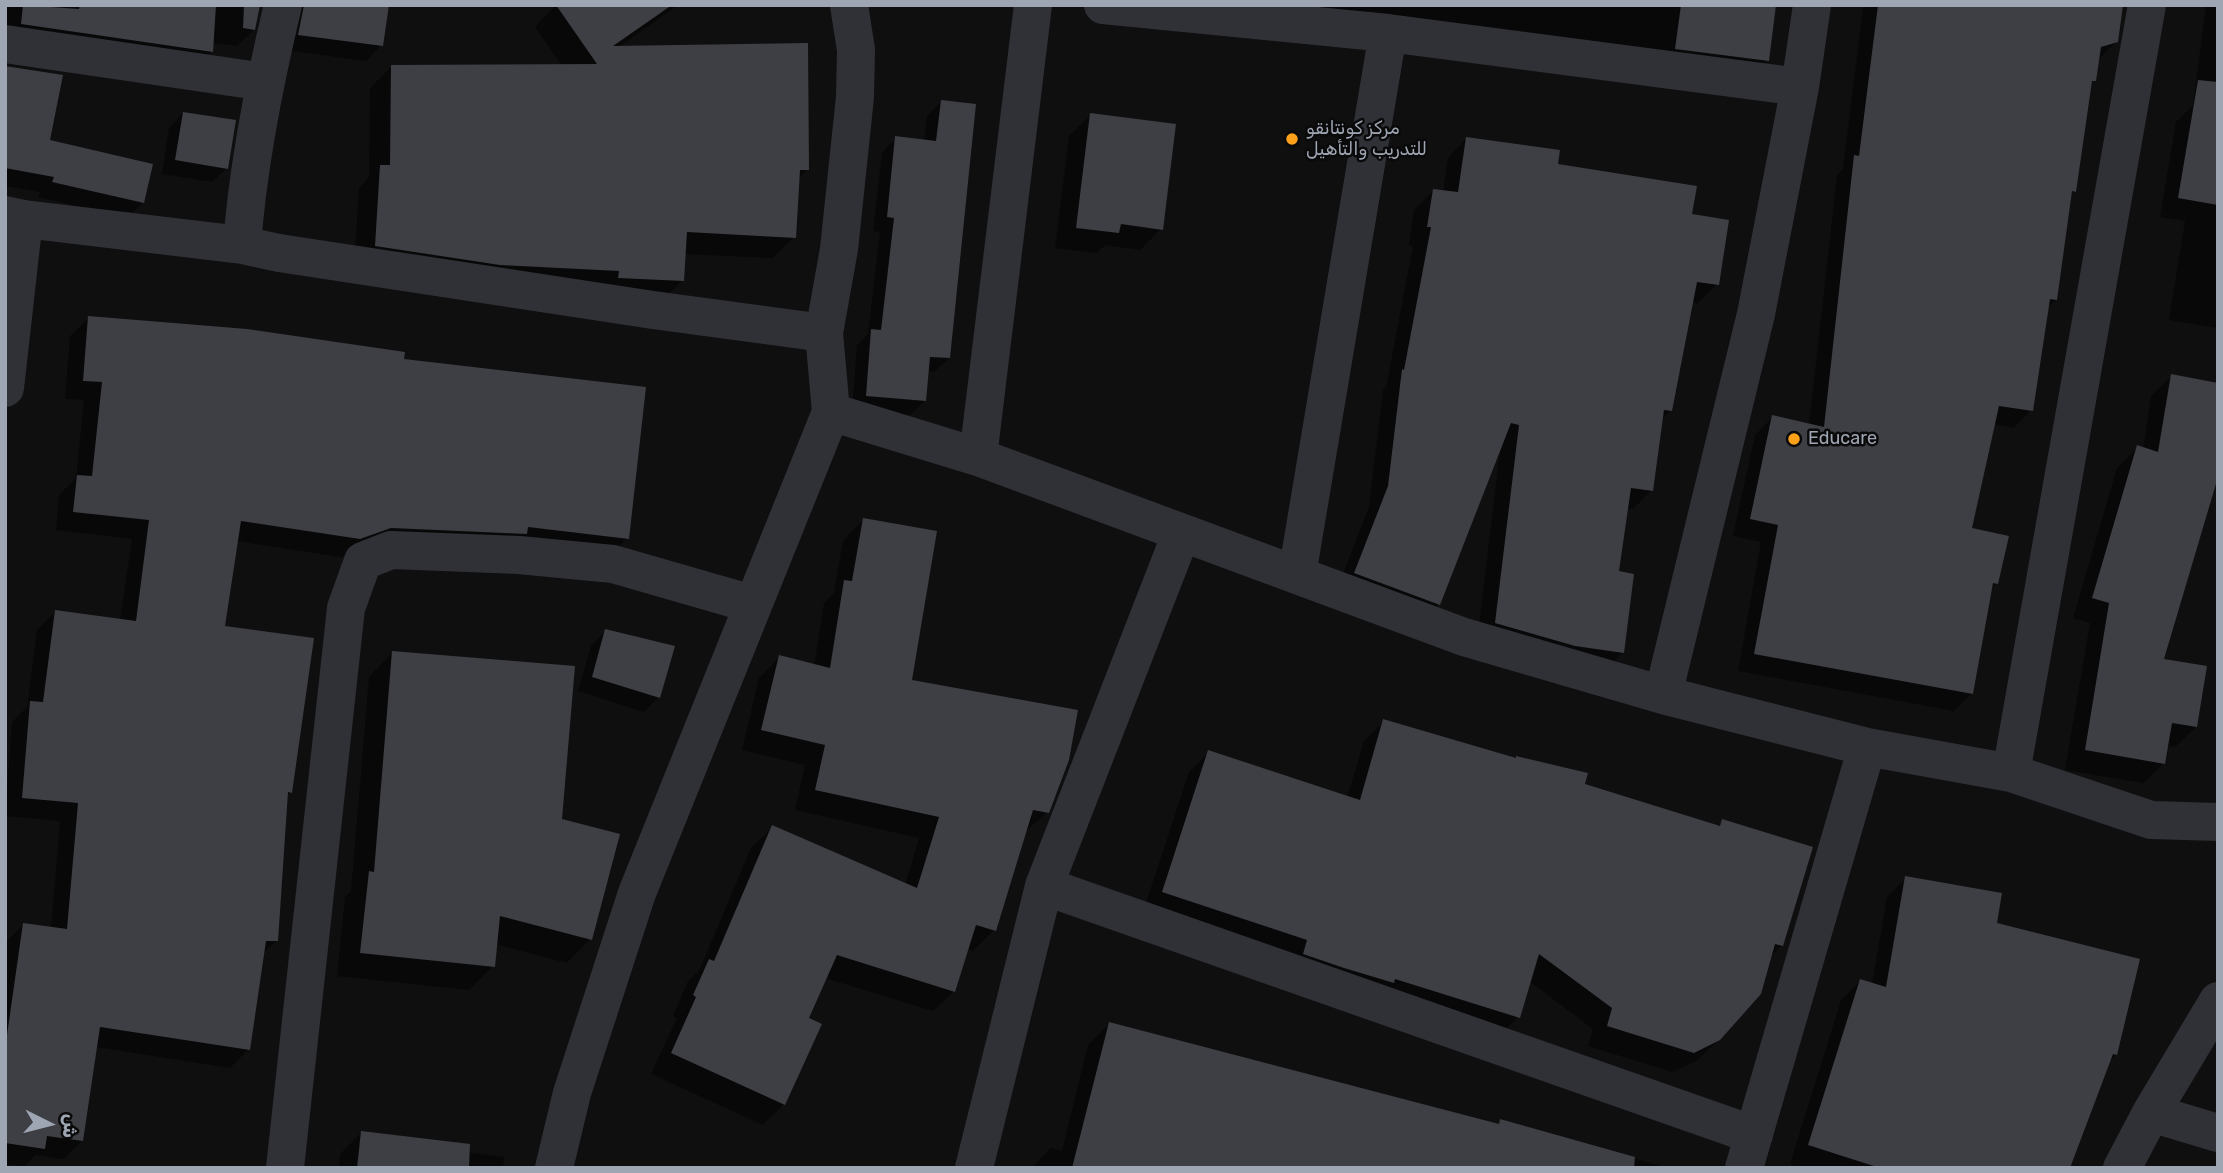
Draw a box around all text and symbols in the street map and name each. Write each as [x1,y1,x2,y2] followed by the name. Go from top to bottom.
[1306,118,1427,160] place label: مركز كونتانقو للتدريب والتأهيل
[1284,131,1300,147] marker: مركز كونتانقو للتدريب والتأهيل
[1808,428,1877,450] place label: Educare
[1786,431,1802,447] marker: Educare
[14,1089,84,1159] north arrow
[58,1113,83,1139] text: ش

